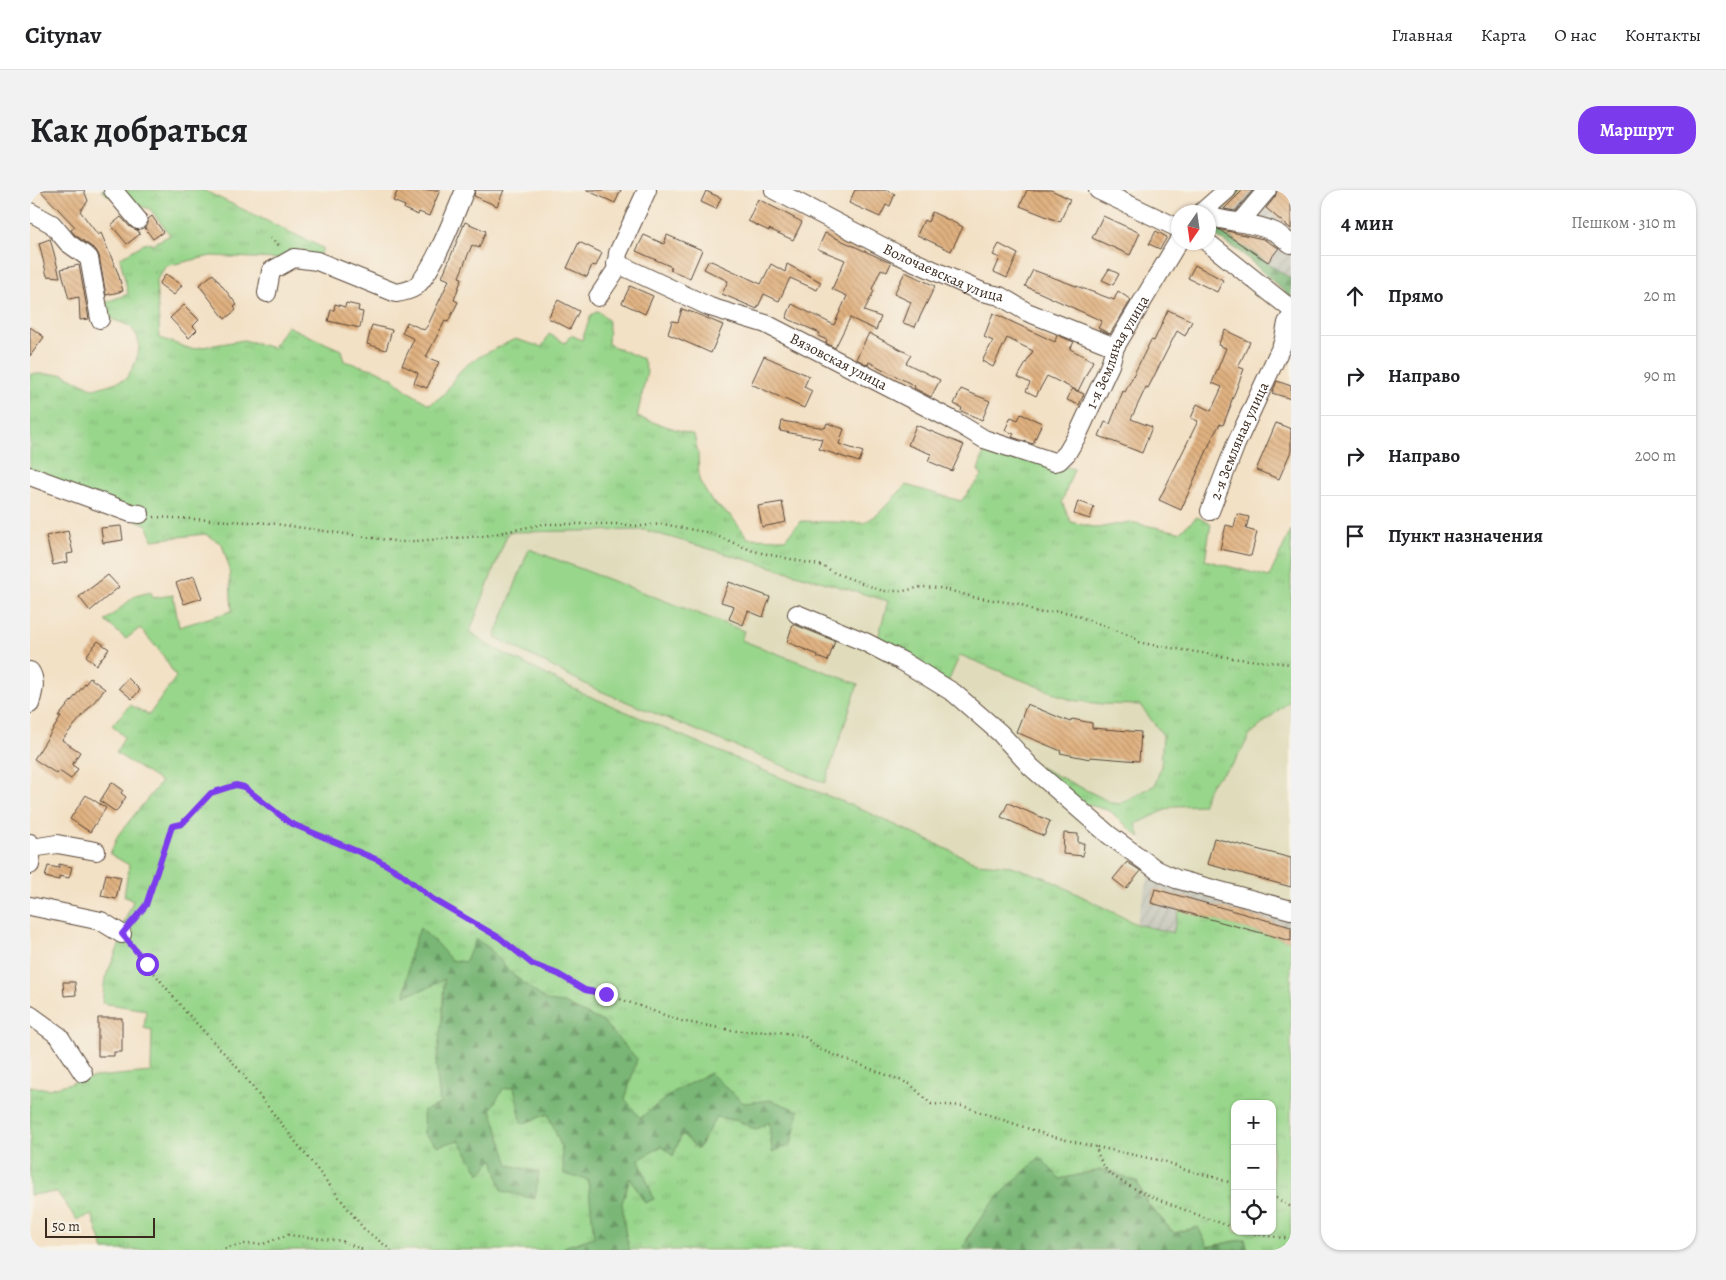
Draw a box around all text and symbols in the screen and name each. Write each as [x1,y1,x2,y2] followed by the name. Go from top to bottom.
[25,19,101,51] text: Citynav
[1392,23,1453,47] text: Главная
[1481,23,1526,47] text: Карта
[1554,23,1597,47] text: О нас
[1625,23,1701,47] text: Контакты
[30,106,248,154] text: Как добраться
[1578,106,1696,154] button: Маршрут
[1171,205,1216,250] north arrow
[1341,209,1394,237] text: 4 мин
[1571,212,1676,234] text: Пешком · 310 m
[880,239,1005,306] street label: Волочаевская улица
[1341,282,1369,310] icon: ahead
[1388,283,1443,309] text: Прямо
[1643,285,1676,307] text: 20 m
[1081,292,1154,412] street label: 1-я Земляная улица
[787,328,891,395] street label: Вязовская улица
[1341,362,1369,390] icon: right
[1388,363,1460,389] text: Направо
[1644,365,1676,387] text: 90 m
[1205,379,1274,503] street label: 2-я Земляная улица
[1341,442,1369,470] icon: right
[1388,443,1460,469] text: Направо
[1635,445,1676,467] text: 200 m
[1341,522,1369,550] icon: arrive
[1388,523,1543,549] text: Пункт назначения
[136,953,159,976] route start
[595,983,618,1006] route end
[1231,1100,1276,1235] map controls
[1231,1100,1276,1145] button: +
[1231,1145,1276,1190] button: −
[1231,1190,1276,1235] button: locate
[45,1215,155,1238] scale bar
[52,1217,80,1236] text: 50 m

